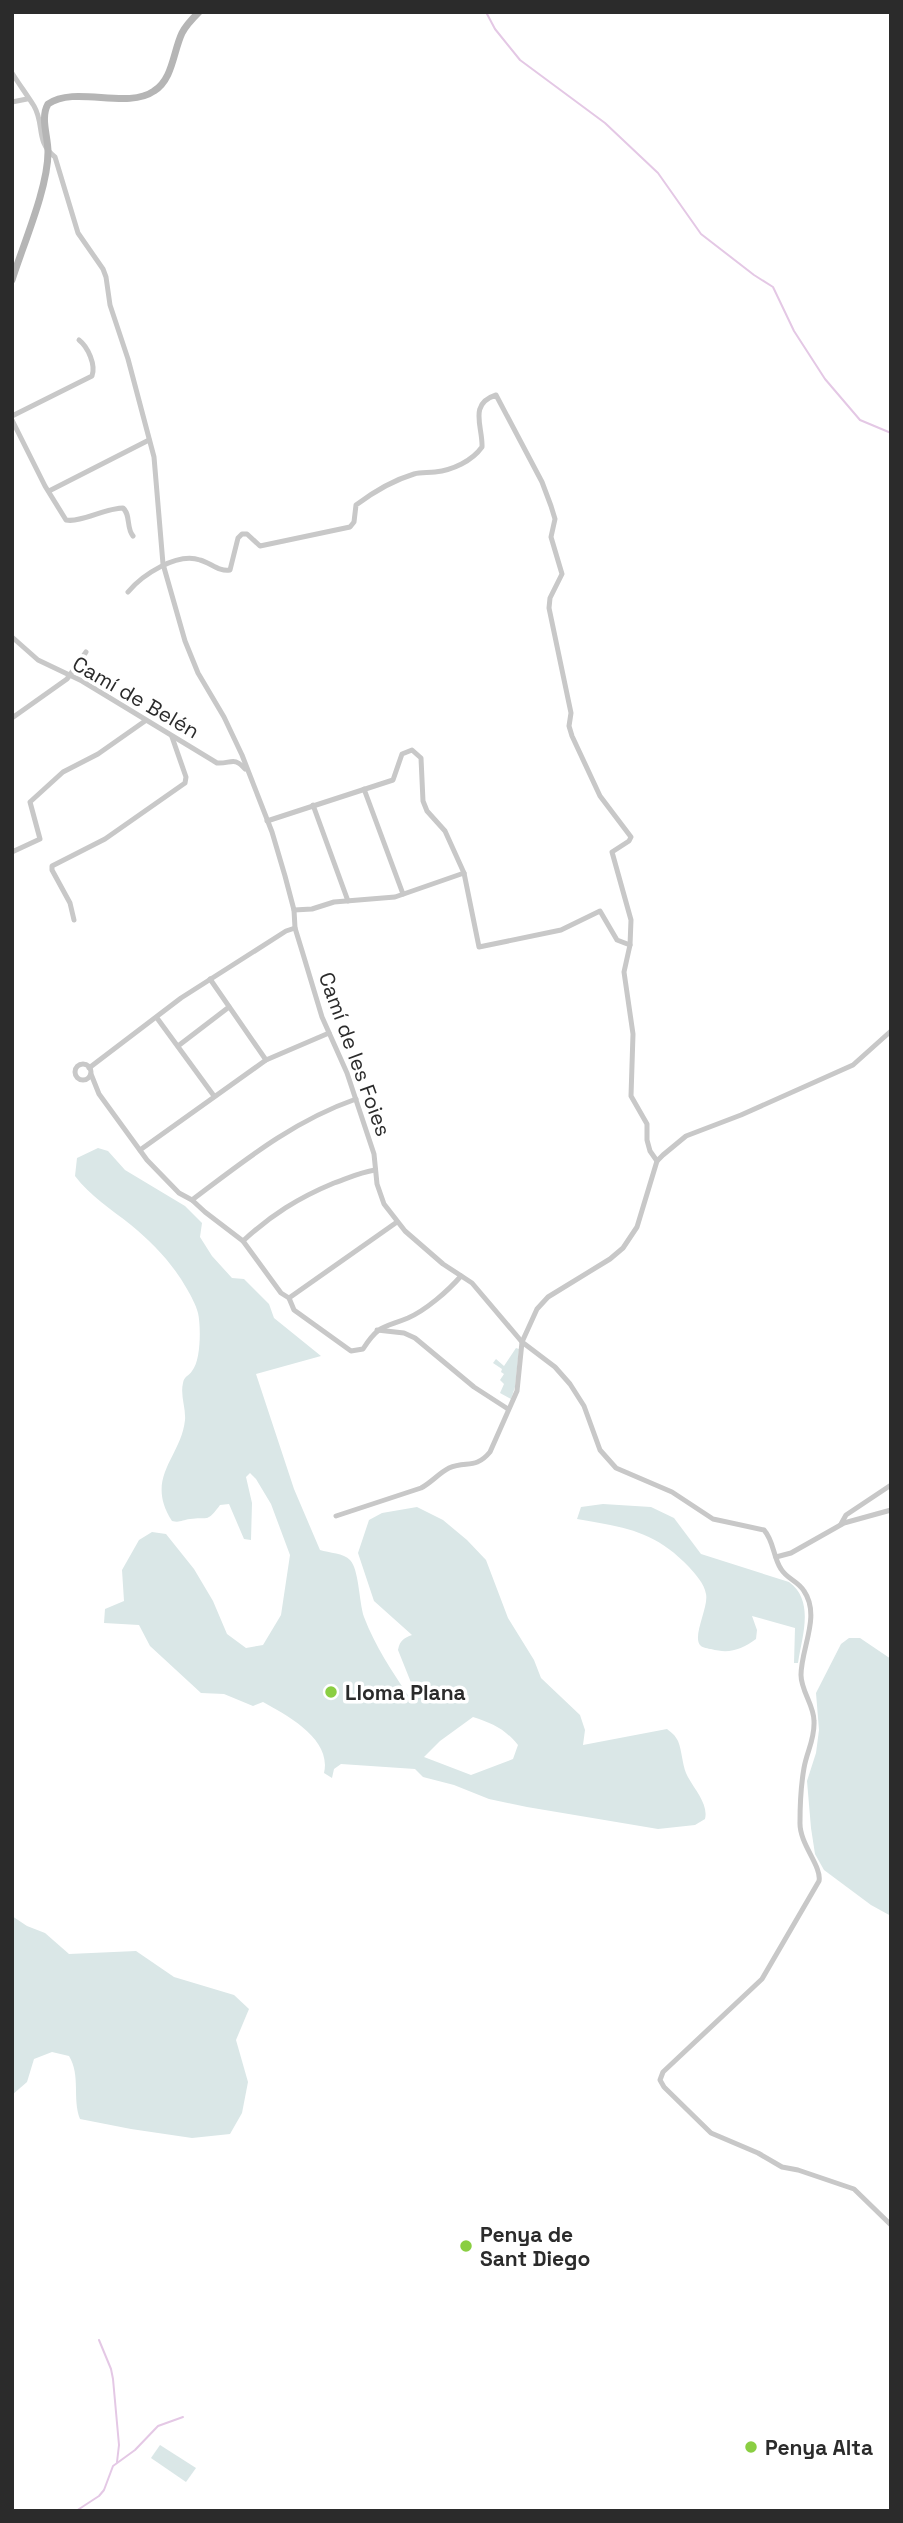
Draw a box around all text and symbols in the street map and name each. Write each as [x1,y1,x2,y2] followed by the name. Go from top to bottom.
[68,650,204,744] street label: Camí de Belén
[313,968,397,1140] street label: Camí de les Foies
[345,1679,466,1706] place label: Lloma Plana
[323,1684,339,1700] marker: Lloma Plana
[480,2221,590,2272] place label: Penya de Sant Diego
[458,2238,474,2254] marker: Penya de Sant Diego
[765,2434,873,2461] place label: Penya Alta
[743,2439,759,2455] marker: Penya Alta

